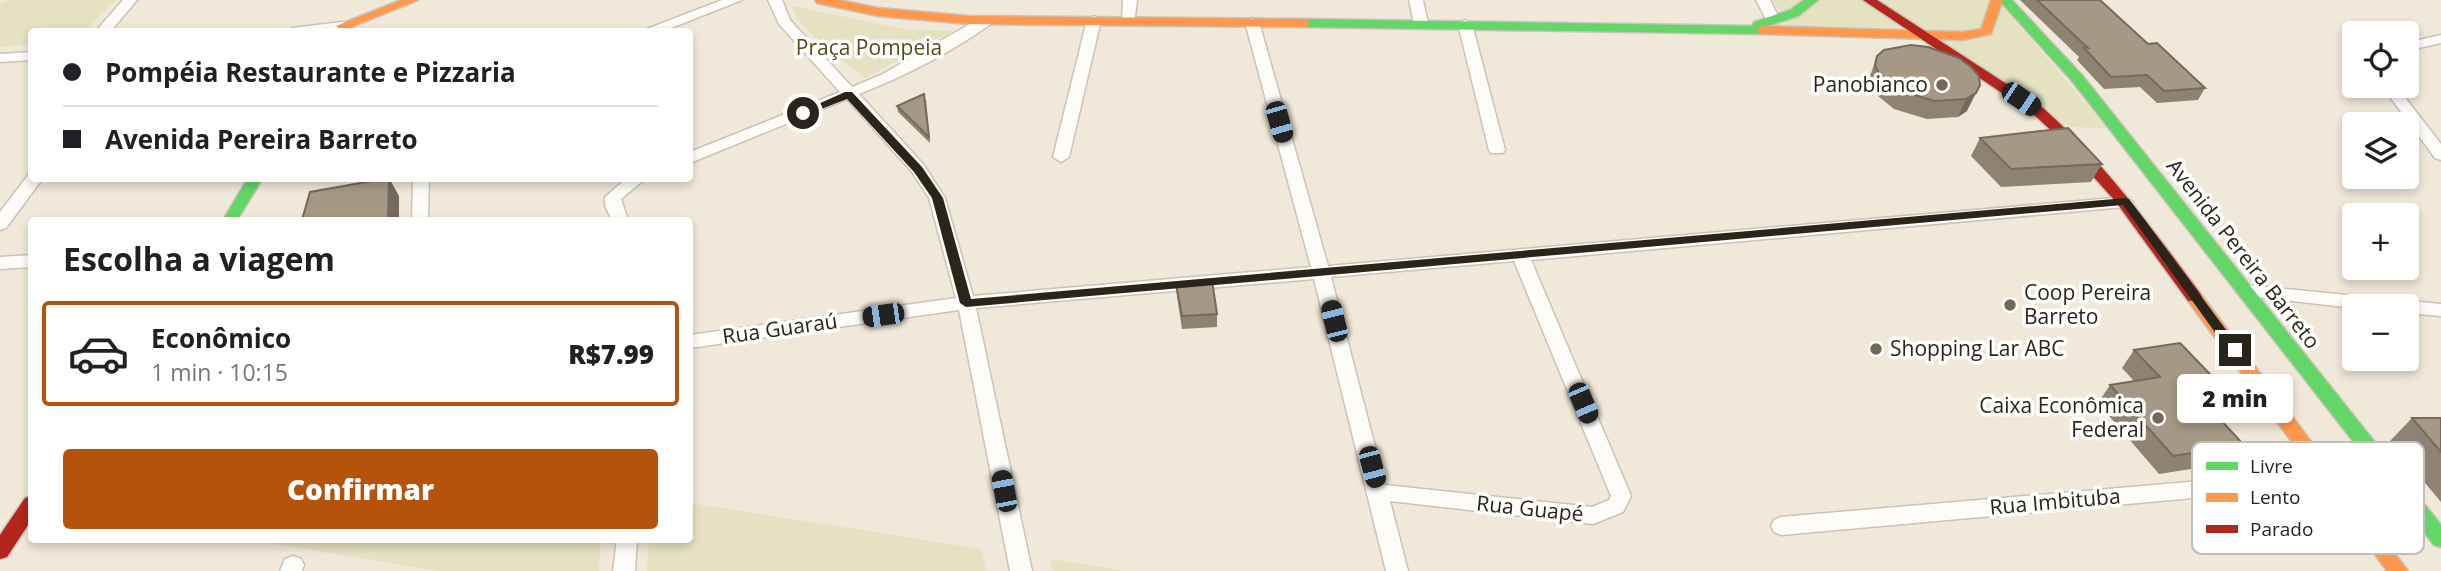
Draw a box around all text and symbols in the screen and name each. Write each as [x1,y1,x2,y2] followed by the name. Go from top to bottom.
[2342,21,2419,371] map controls
[2342,21,2419,98] button: locate
[796,33,942,61] park label: Praça Pompeia
[105,54,516,90] text: Pompéia Restaurante e Pizzaria
[1813,70,1928,98] place label: Panobianco
[1934,77,1950,93] marker: Panobianco
[1998,79,2045,119] car
[787,97,819,129] route start
[1264,99,1295,145] car
[2342,112,2419,189] button: layers
[105,121,418,157] text: Avenida Pereira Barreto
[2161,153,2327,354] street label: Avenida Pereira Barreto
[2342,203,2419,280] button: +
[63,237,335,280] text: Escolha a viagem
[2024,278,2151,330] place label: Coop Pereira Barreto
[2342,294,2419,371] button: −
[2002,297,2018,313] marker: Coop Pereira Barreto
[1319,298,1350,344] car
[861,302,906,328] car
[721,306,839,350] street label: Rua Guaraú
[151,320,291,356] text: Econômico
[67,322,130,385] icon: car
[1890,334,2065,362] place label: Shopping Lar ABC
[2219,334,2251,366] route end
[568,336,654,372] text: R$7.99
[1868,341,1884,357] marker: Shopping Lar ABC
[151,356,288,388] text: 1 min · 10:15
[2177,374,2293,424] callout: 2 min
[1566,380,1601,426] car
[2202,382,2268,414] text: 2 min
[1979,391,2144,443] place label: Caixa Econômica Federal
[2150,410,2166,426] marker: Caixa Econômica Federal
[2192,442,2424,554] legend
[1357,444,1388,490] car
[63,449,658,529] button: Confirmar
[2250,453,2293,479] text: Livre
[990,468,1019,514] car
[1988,481,2122,521] street label: Rua Imbituba
[2250,484,2300,510] text: Lento
[1475,488,1585,528] street label: Rua Guapé
[2250,516,2313,542] text: Parado

